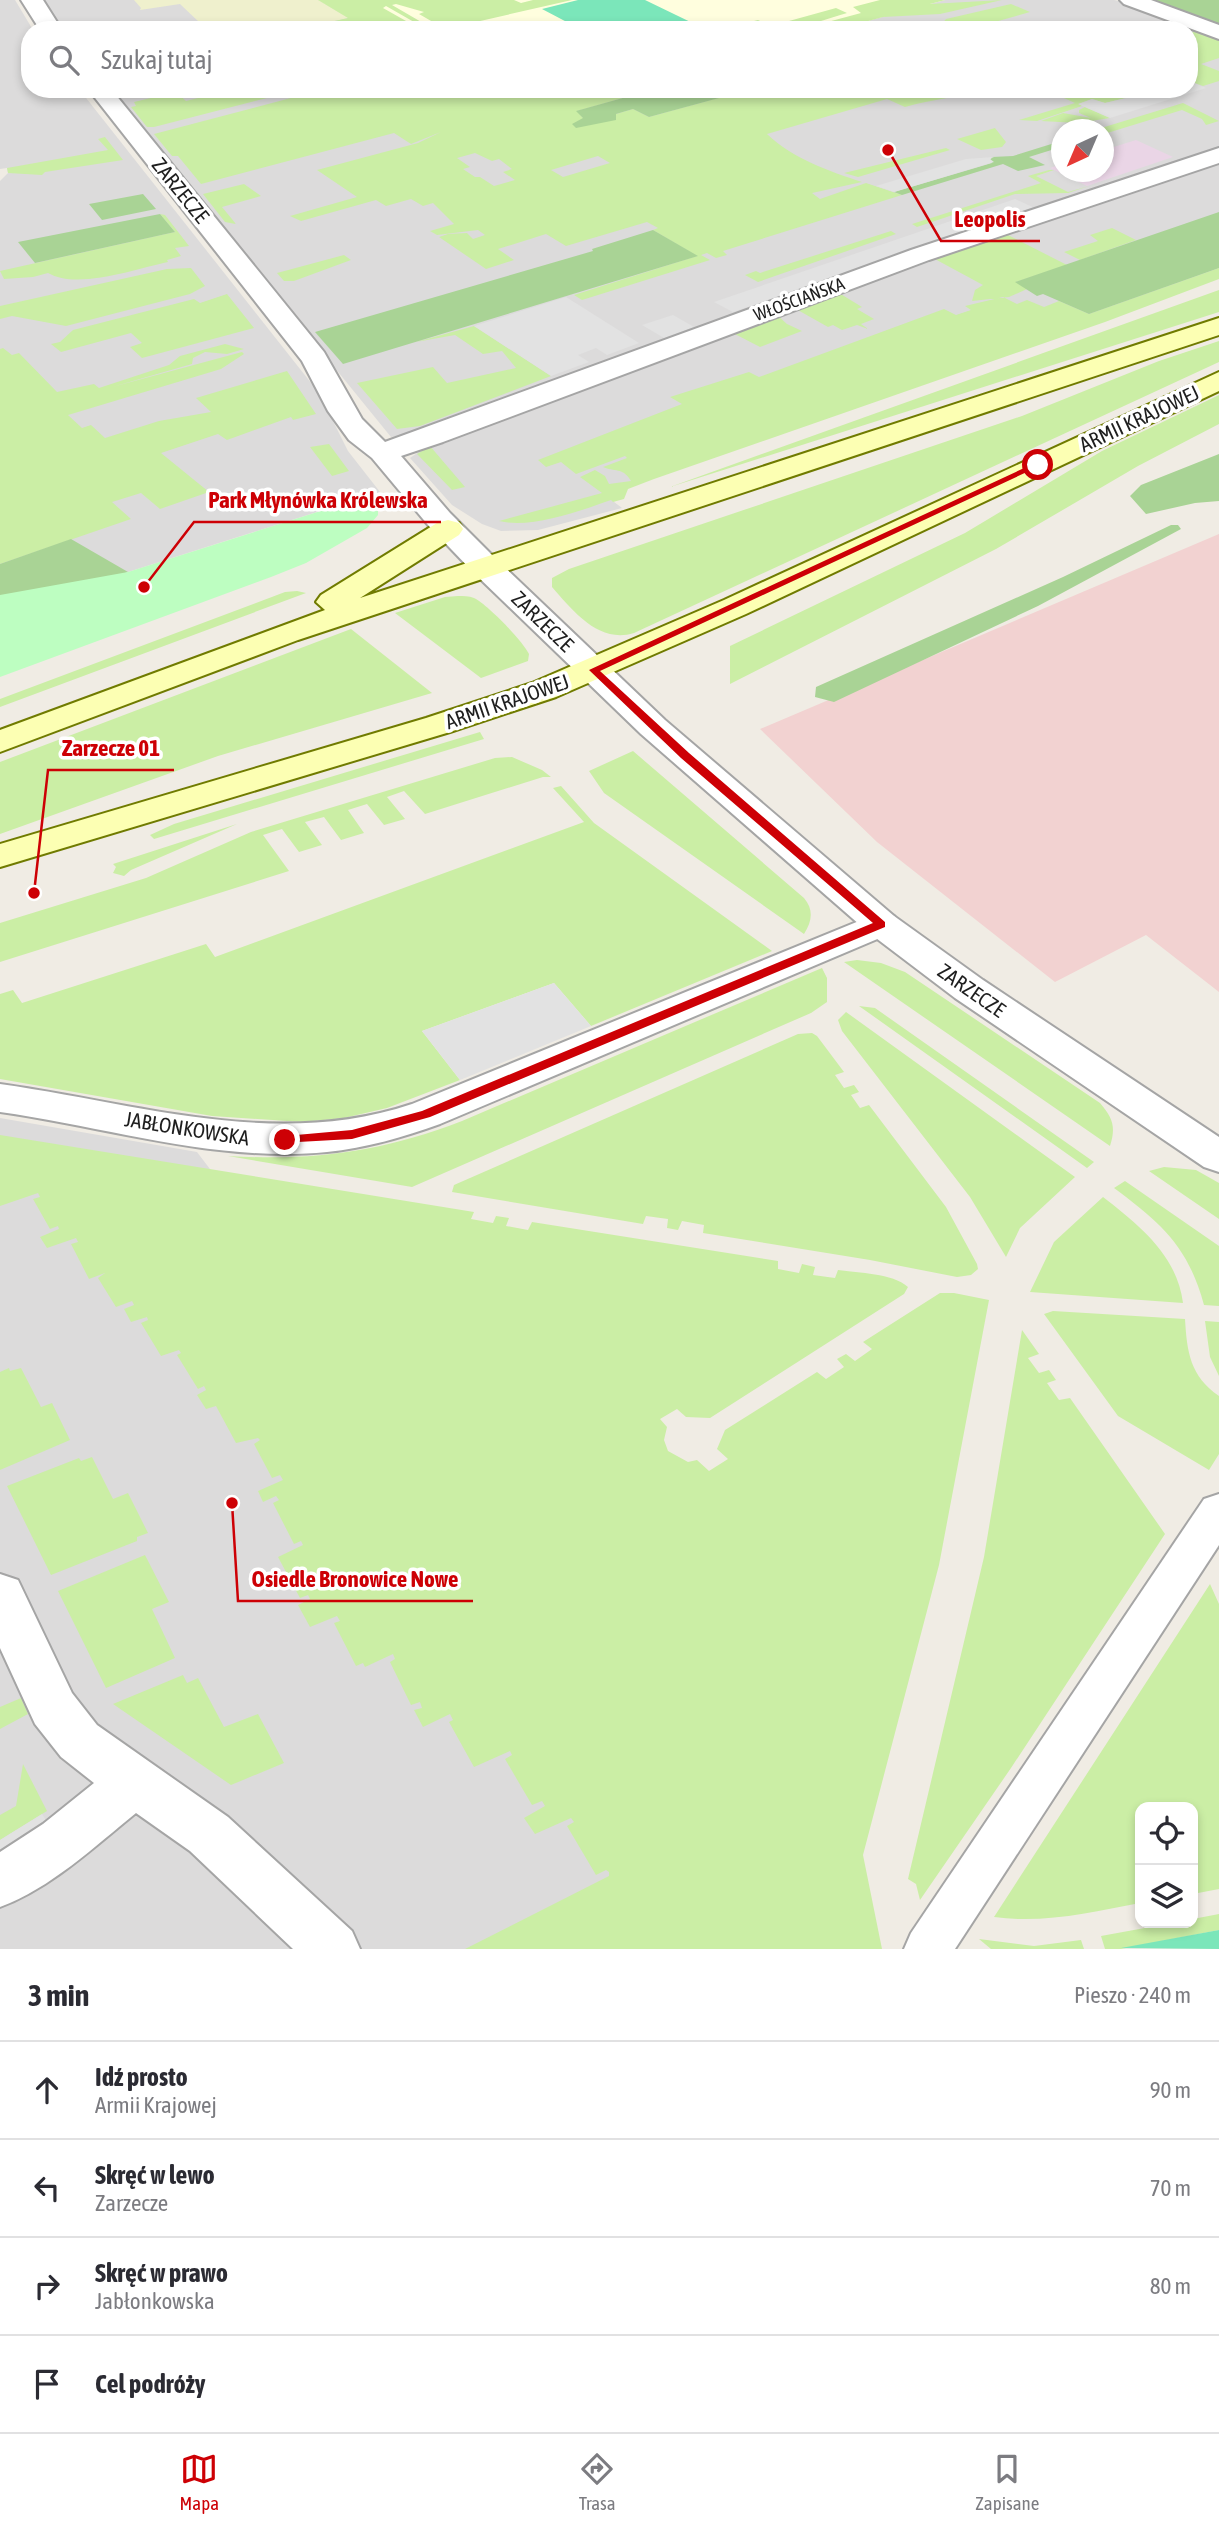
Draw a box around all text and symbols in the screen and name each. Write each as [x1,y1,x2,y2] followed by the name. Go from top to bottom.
[21,21,1198,98] search box
[45,41,83,79] icon: search
[101,45,213,75] text: Szukaj tutaj
[1051,119,1114,182] north arrow
[148,153,214,227] street label: ZARZECZE
[941,197,1040,241] callout: Leopolis
[954,206,1026,232] text: Leopolis
[751,273,847,325] street label: WŁOŚCIAŃSKA
[1075,380,1203,456] street label: ARMII KRAJOWEJ
[1022,449,1053,480] route start
[194,478,441,522] callout: Park Młynówka Królewska
[208,487,428,513] text: Park Młynówka Królewska
[507,586,579,656] street label: ZARZECZE
[442,669,572,733] street label: ARMII KRAJOWEJ
[48,726,174,770] callout: Zarzecze 01
[62,735,160,761] text: Zarzecze 01
[934,958,1010,1022] street label: ZARZECZE
[123,1106,252,1150] street label: JABŁONKOWSKA
[269,1124,300,1155] route end
[238,1557,473,1601] callout: Osiedle Bronowice Nowe
[252,1566,458,1592] text: Osiedle Bronowice Nowe
[1135,1802,1198,1928] map controls
[1135,1802,1198,1865] button: locate
[1135,1865,1198,1928] button: layers
[28,1978,89,2012] text: 3 min
[1074,1982,1191,2008] text: Pieszo · 240 m
[95,2062,188,2092] text: Idź prosto
[28,2071,66,2109] icon: ahead
[1150,2077,1191,2103] text: 90 m
[95,2092,217,2118] text: Armii Krajowej
[95,2160,215,2190] text: Skręć w lewo
[28,2169,66,2207] icon: left
[1150,2175,1191,2201] text: 70 m
[95,2190,168,2216] text: Zarzecze
[95,2258,228,2288] text: Skręć w prawo
[28,2267,66,2305] icon: right
[1150,2273,1191,2299] text: 80 m
[95,2288,215,2314] text: Jabłonkowska
[28,2365,66,2403] icon: arrive
[95,2369,206,2399] text: Cel podróży
[180,2450,219,2514] tab: Mapa
[578,2450,616,2514] tab: Trasa
[975,2450,1039,2514] tab: Zapisane

